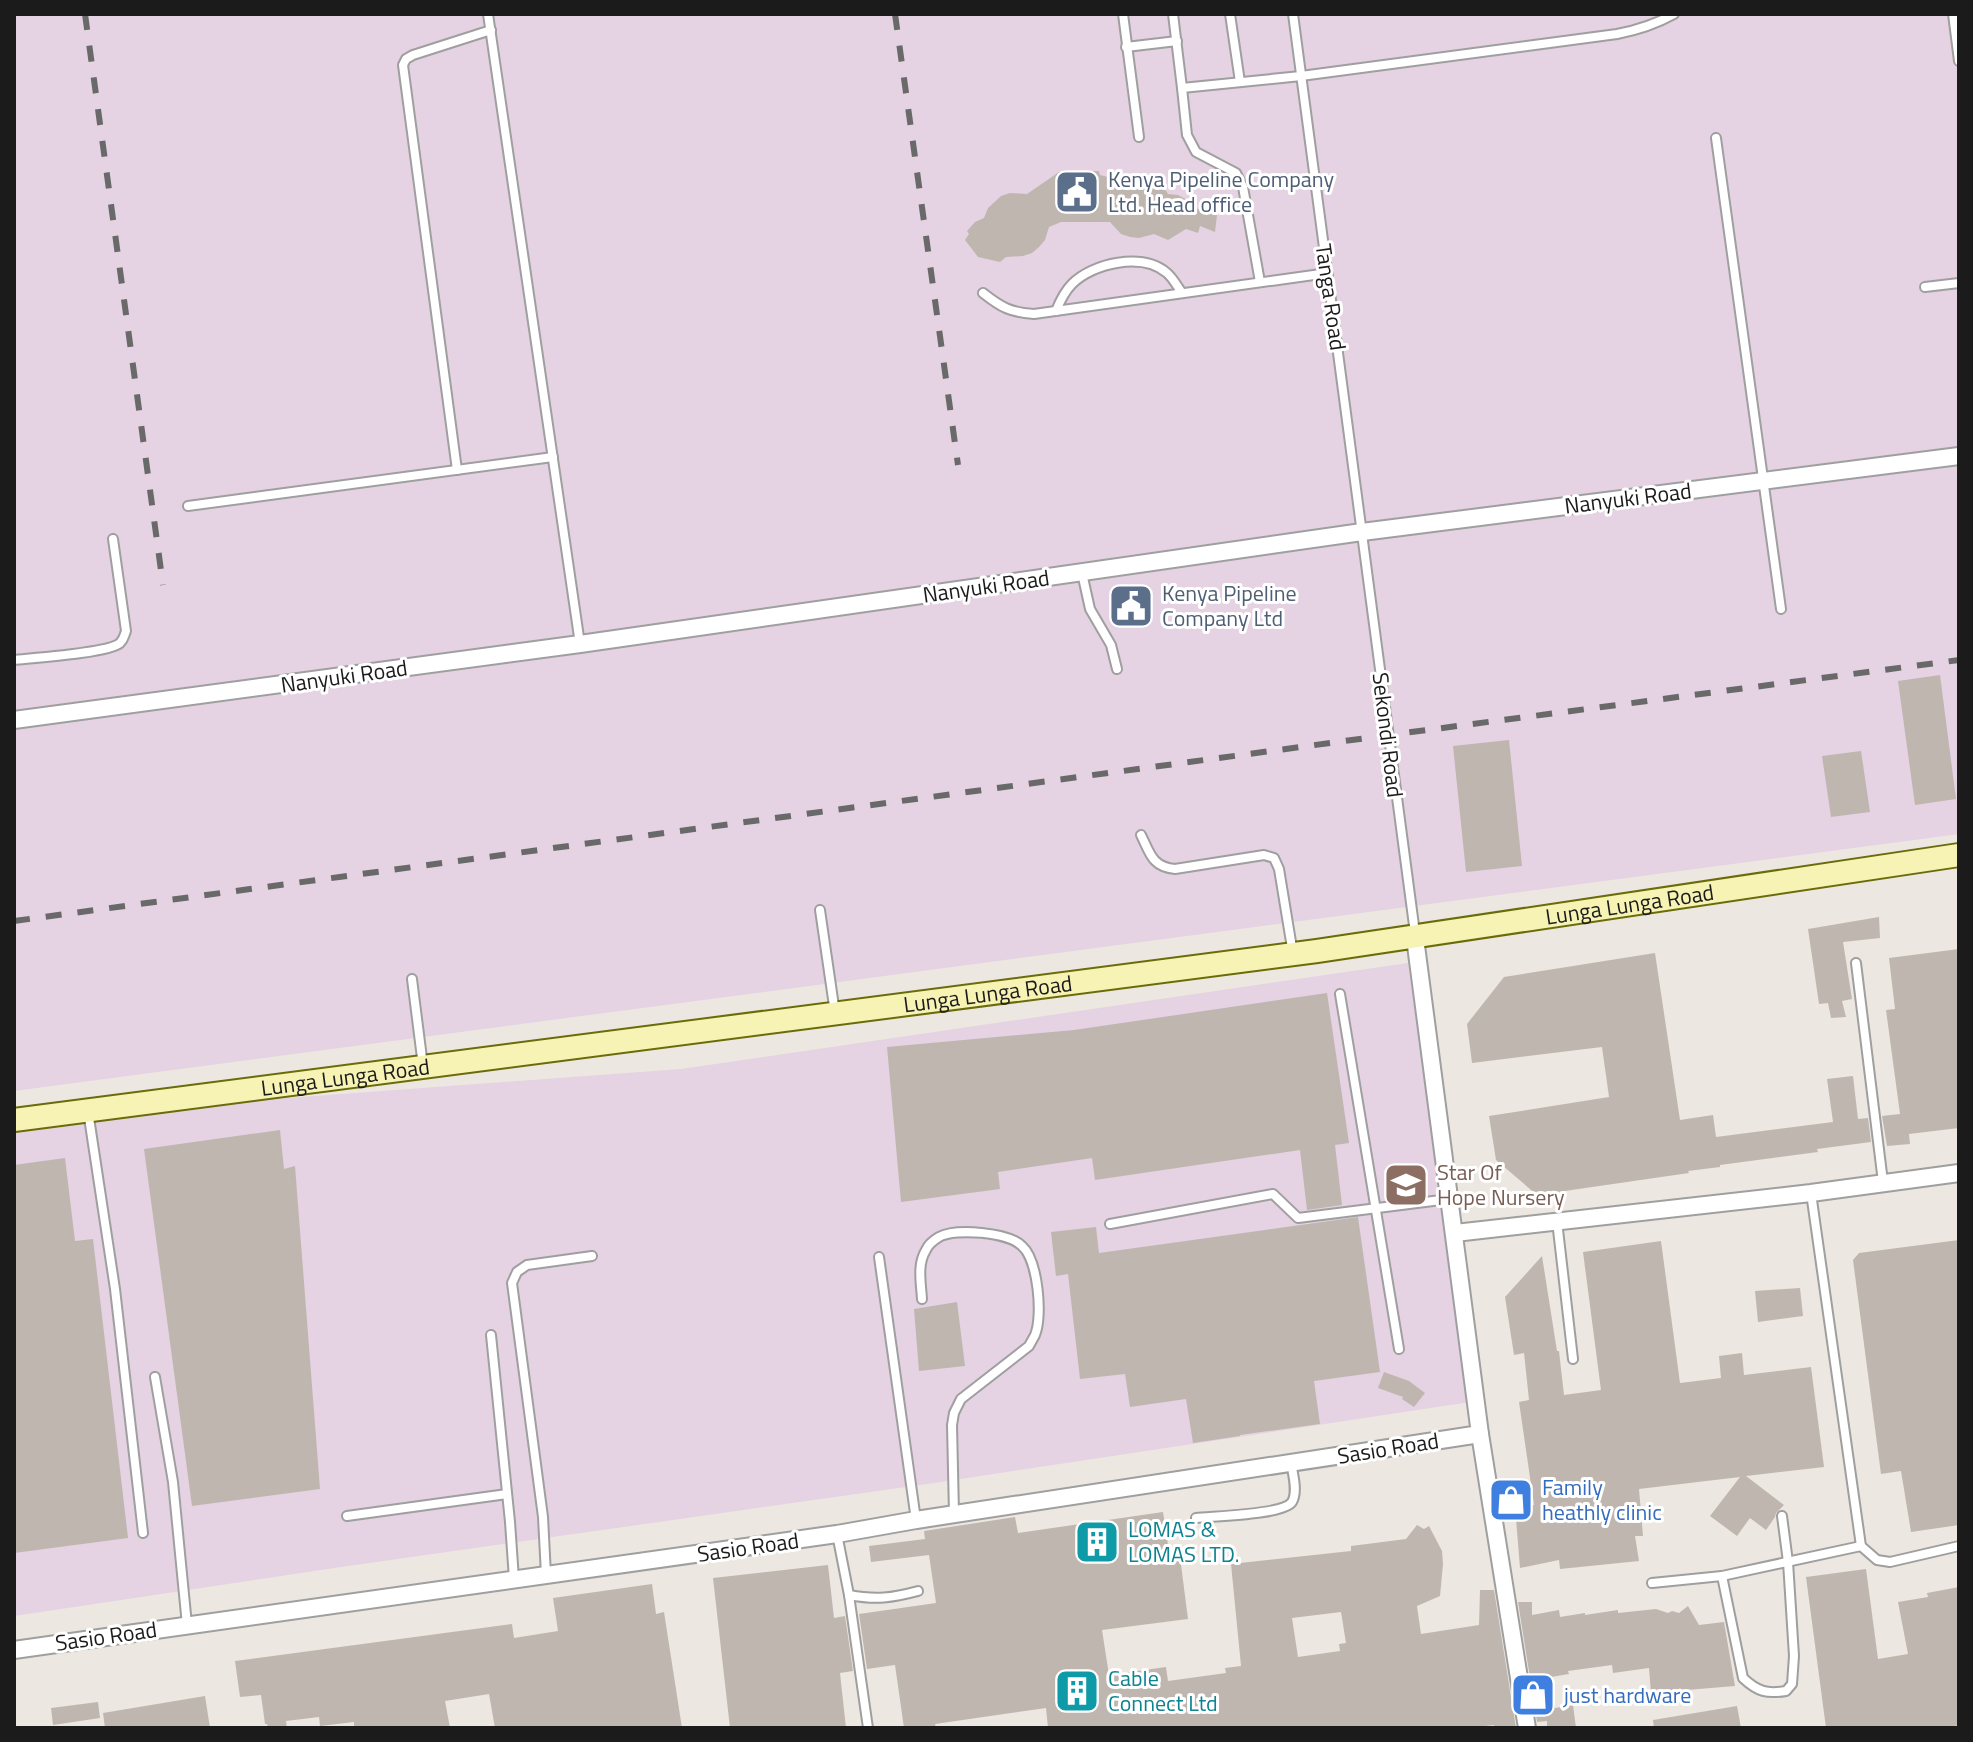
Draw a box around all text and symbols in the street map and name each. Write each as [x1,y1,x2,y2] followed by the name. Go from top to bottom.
[1108,162,1335,221] place label: Kenya Pipeline Company Ltd. Head office
[1053,168,1101,216] public building icon: Kenya Pipeline Company Ltd. Head office
[1307,242,1355,352] street label: Tanga Road
[1563,473,1693,523] street label: Nanyuki Road
[920,560,1052,612] street label: Nanyuki Road
[1162,576,1297,635] place label: Kenya Pipeline Company Ltd
[1107,582,1155,630] public building icon: Kenya Pipeline Company Ltd
[278,650,410,702] street label: Nanyuki Road
[1363,671,1413,799] street label: Sekondi Road
[1543,875,1716,934] street label: Lunga Lunga Road
[901,966,1074,1021] street label: Lunga Lunga Road
[259,1049,432,1105] street label: Lunga Lunga Road
[1437,1155,1565,1214] place label: Star Of Hope Nursery
[1382,1161,1430,1209] school or university icon: Star Of Hope Nursery
[1335,1423,1441,1473] street label: Sasio Road
[1542,1470,1662,1529] place label: Family heathly clinic
[1487,1476,1535,1524] shop icon: Family heathly clinic
[1128,1512,1239,1571] place label: LOMAS & LOMAS LTD.
[1073,1518,1121,1566] building icon: LOMAS & LOMAS LTD.
[695,1523,801,1571] street label: Sasio Road
[53,1612,159,1660] street label: Sasio Road
[1108,1661,1218,1720] place label: Cable Connect Ltd
[1053,1667,1101,1715] building icon: Cable Connect Ltd
[1509,1671,1557,1719] shop icon: just hardware
[1562,1678,1691,1712] place label: just hardware

